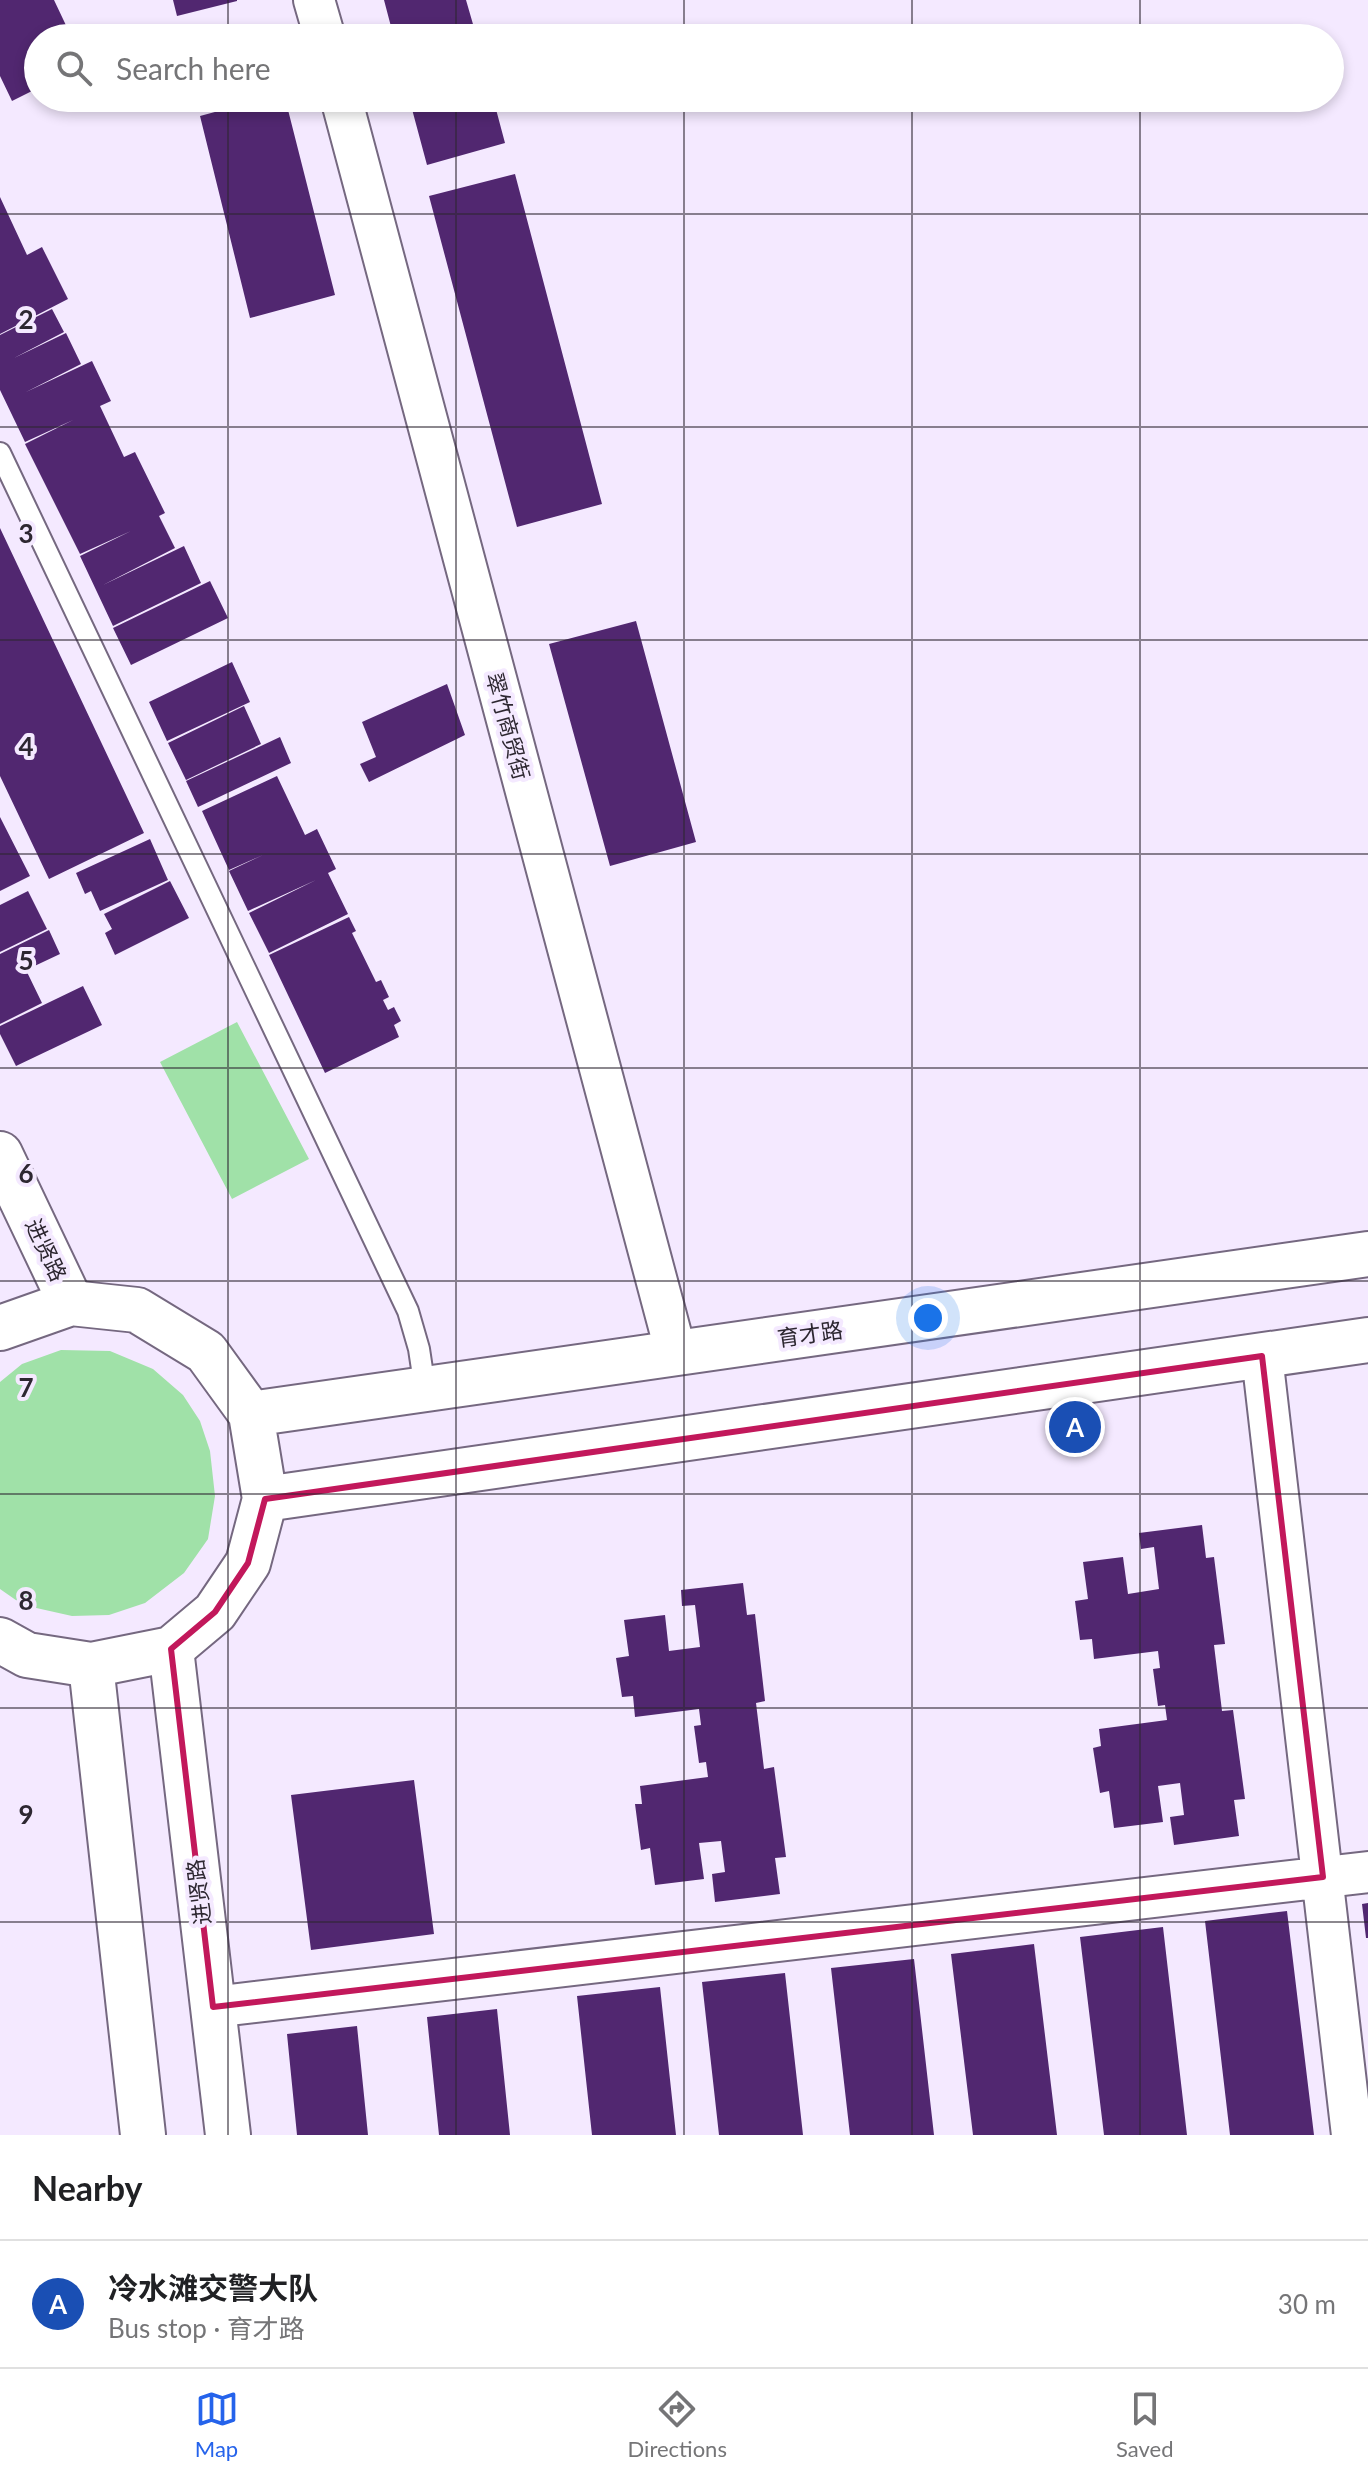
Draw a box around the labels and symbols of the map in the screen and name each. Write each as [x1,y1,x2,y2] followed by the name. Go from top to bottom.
[18,303,34,335] text: 2
[18,517,34,549] text: 3
[481,669,536,782] street label: 翠竹商贸街
[18,730,34,762] text: 4
[18,944,34,976] text: 5
[18,1157,34,1189] text: 6
[20,1214,73,1285] street label: 进贤路
[908,1298,948,1338] your location
[775,1316,844,1351] street label: 育才路
[18,1371,34,1403] text: 7
[1049,1397,1101,1457] pin: A
[18,1584,34,1616] text: 8
[18,1798,34,1830] text: 9
[181,1858,216,1926] street label: 进贤路

